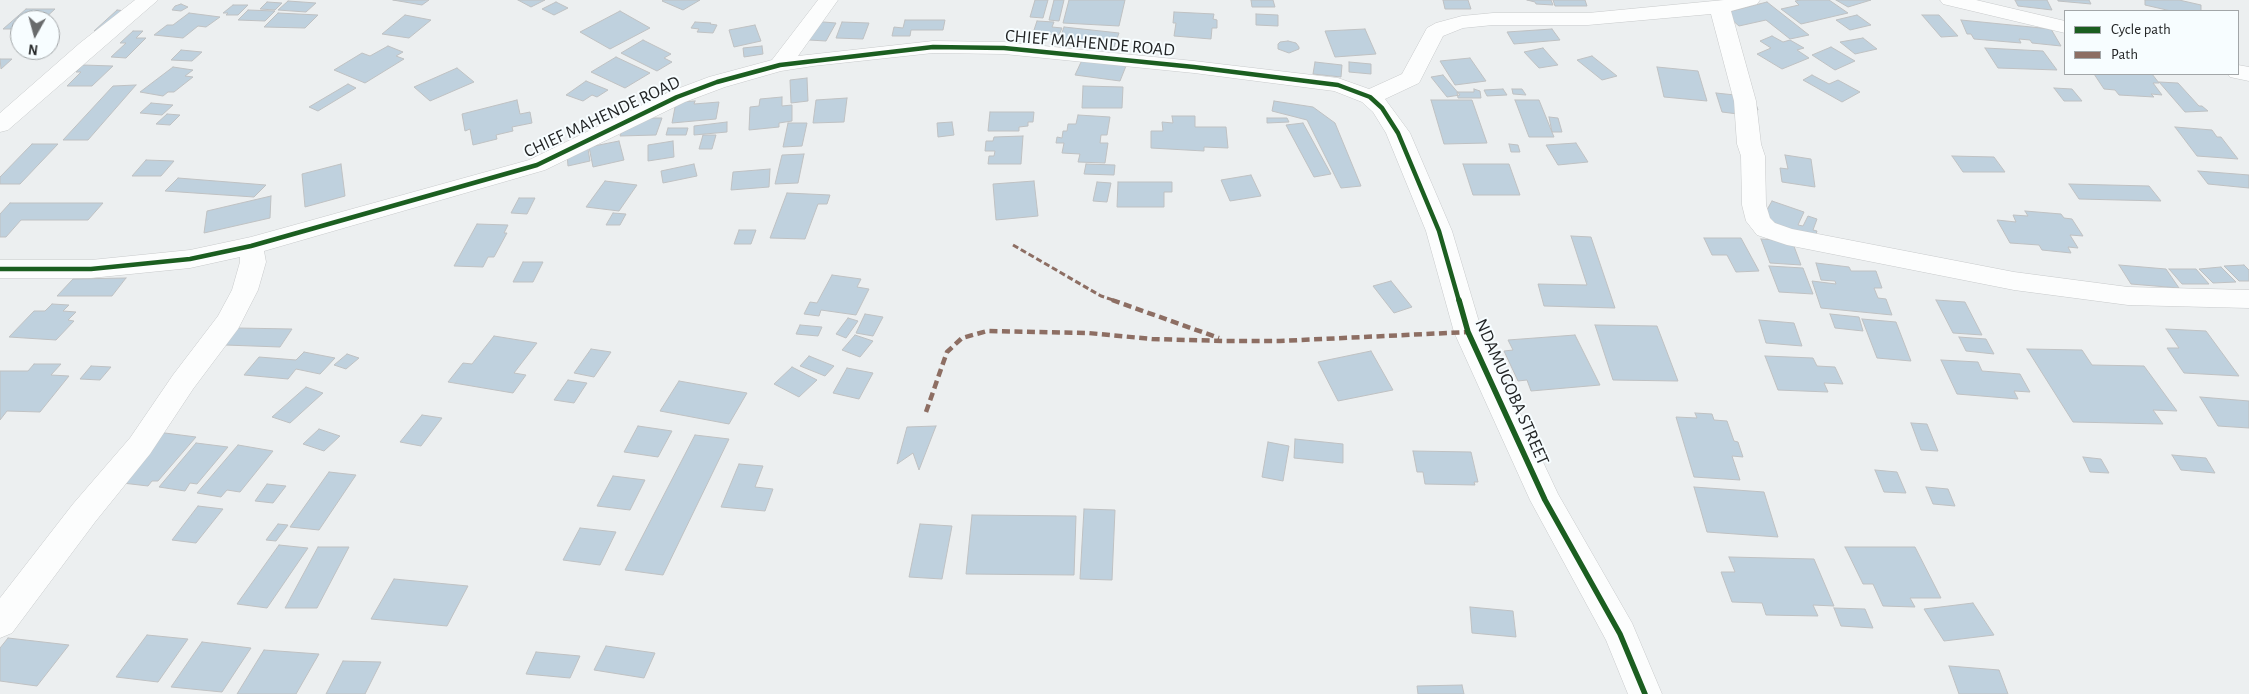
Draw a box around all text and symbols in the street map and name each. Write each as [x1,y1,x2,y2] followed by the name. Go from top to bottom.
[10,10,60,60] north arrow
[2064,10,2239,75] legend
[2111,22,2171,37] text: Cycle path
[1004,25,1176,61] street label: CHIEF MAHENDE ROAD
[28,41,39,56] text: N
[2111,47,2138,62] text: Path
[520,71,684,163] street label: CHIEF MAHENDE ROAD
[1470,315,1554,469] street label: NDAMUGOBA STREET

